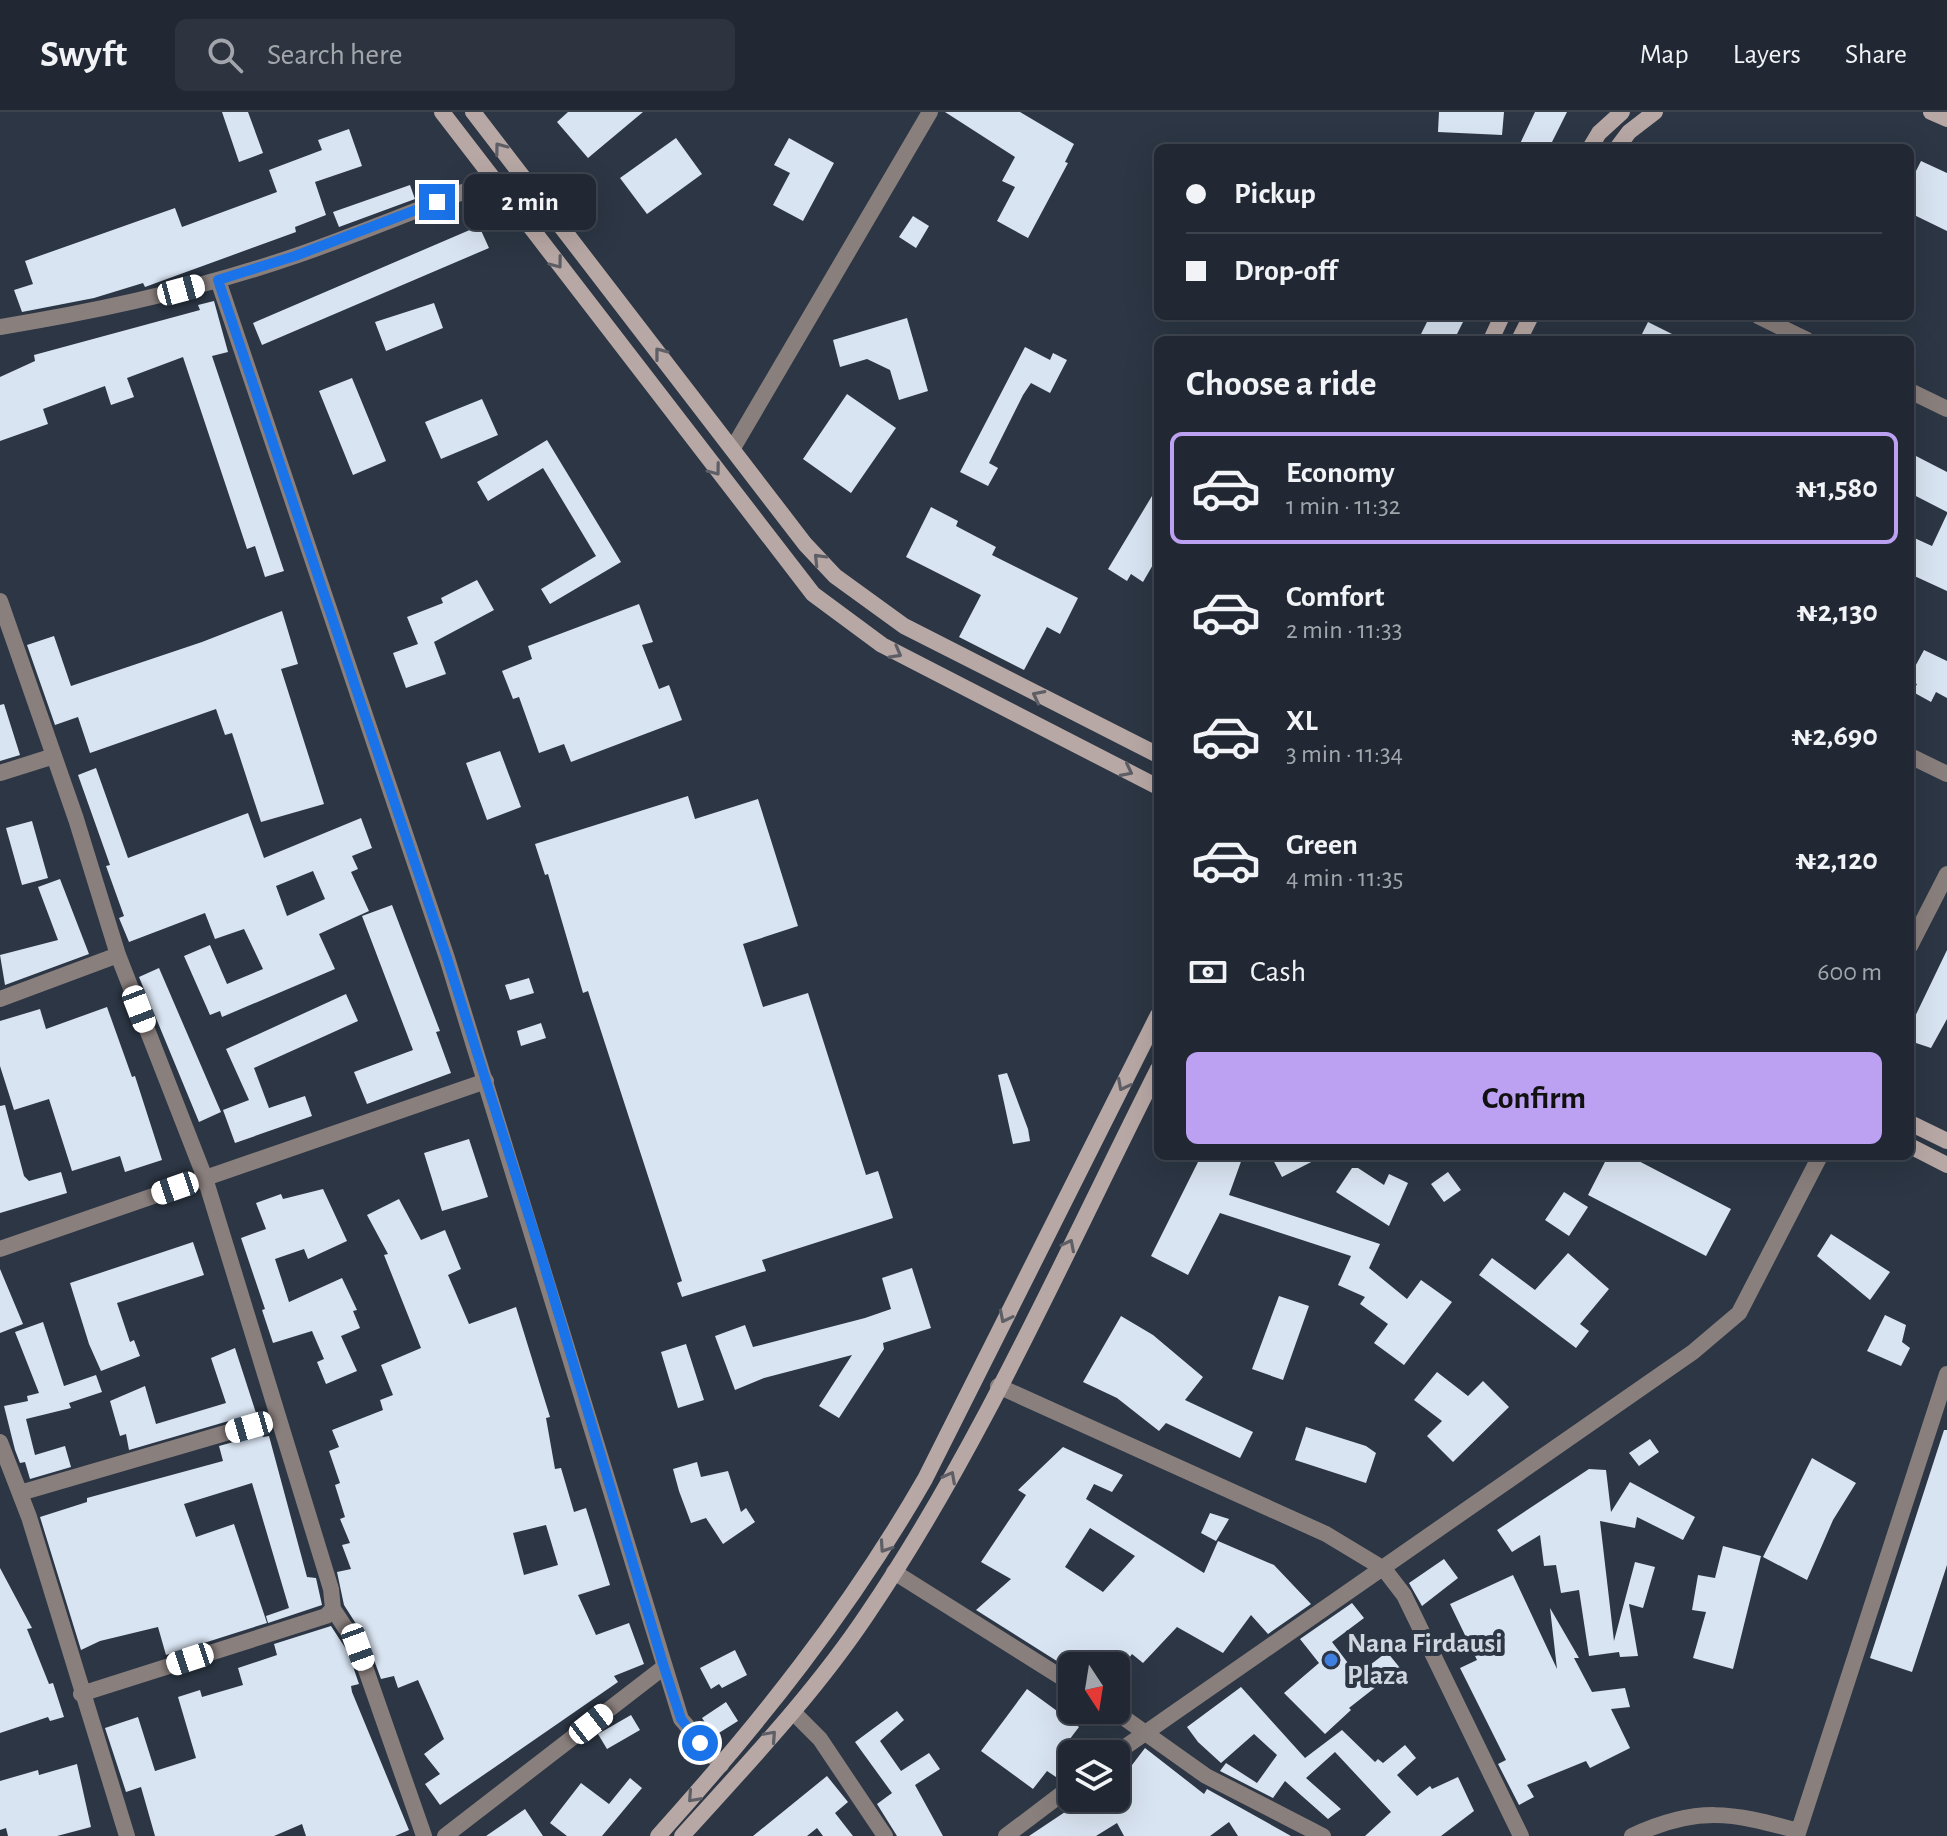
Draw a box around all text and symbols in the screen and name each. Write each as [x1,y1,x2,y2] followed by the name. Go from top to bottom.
[175,19,735,91] search box
[203,33,247,77] icon: search
[40,36,127,74] text: Swyft
[267,40,403,70] text: Search here
[1640,41,1689,69] text: Map
[1733,41,1801,69] text: Layers
[1845,41,1907,69] text: Share
[495,142,510,157] one-way arrow
[465,174,597,230] callout: 2 min
[1234,179,1316,209] text: Pickup
[419,184,455,220] route end
[501,189,559,215] text: 2 min
[548,254,562,269] one-way arrow
[1234,256,1337,286] text: Drop-off
[155,272,207,308] car
[655,347,669,362] one-way arrow
[1186,366,1376,402] text: Choose a ride
[1190,452,1262,524] icon: car
[1286,458,1395,488] text: Economy
[705,461,719,476] one-way arrow
[1796,473,1878,503] text: ₦1,580
[1286,493,1401,519] text: 1 min · 11:32
[814,553,828,568] one-way arrow
[1190,576,1262,648] icon: car
[1286,582,1385,612] text: Comfort
[1796,597,1878,627] text: ₦2,130
[1286,617,1402,643] text: 2 min · 11:33
[887,643,901,659] one-way arrow
[1032,690,1047,705] one-way arrow
[1190,700,1262,772] icon: car
[1286,706,1318,736] text: XL
[1791,721,1878,751] text: ₦2,690
[1286,741,1403,767] text: 3 min · 11:34
[1119,762,1134,777] one-way arrow
[1190,824,1262,896] icon: car
[1286,830,1358,860] text: Green
[1795,845,1878,875] text: ₦2,120
[1286,865,1403,891] text: 4 min · 11:35
[1186,950,1230,994] icon: cash
[1250,957,1306,987] text: Cash
[1817,959,1882,985] text: 600 m
[119,982,159,1036] car
[1186,1052,1882,1144] button: Confirm
[1117,1076,1132,1091] one-way arrow
[148,1169,202,1207] car
[1059,1239,1074,1254] one-way arrow
[999,1308,1015,1323] one-way arrow
[223,1409,275,1445] car
[941,1470,956,1485] one-way arrow
[880,1539,895,1553] one-way arrow
[339,1620,377,1674] car
[1347,1630,1503,1690] place label: Nana Firdausi Plaza
[163,1640,217,1678] car
[1322,1651,1340,1669] marker: Nana Firdausi Plaza
[1058,1652,1130,1724] north arrow
[1058,1652,1130,1812] map controls
[565,1700,617,1748] car
[682,1725,718,1761] route start
[762,1731,776,1746] one-way arrow
[1058,1740,1130,1812] button: layers
[688,1788,702,1803] one-way arrow

